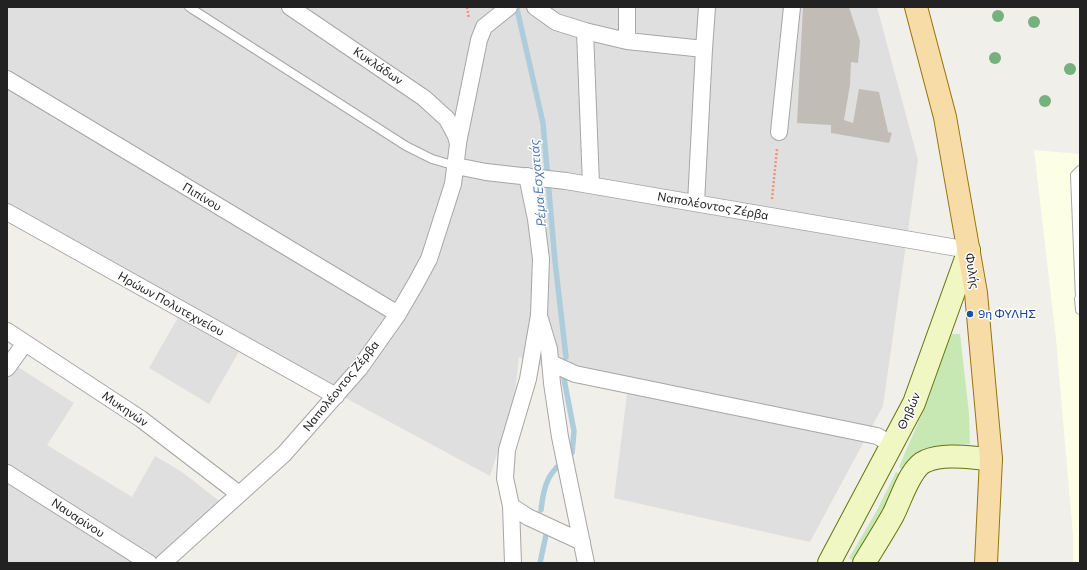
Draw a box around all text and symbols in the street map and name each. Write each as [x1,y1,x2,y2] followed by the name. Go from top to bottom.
[350,44,406,88] street label: Κυκλάδων
[526,139,550,227] water label: Ρέμα Εσχατιάς
[180,180,224,214] street label: Πιπίνου
[656,189,770,223] street label: Ναπολέοντος Ζέρβα
[962,252,982,290] street label: Φυλής
[115,269,227,339] street label: Ηρώων Πολυτεχνείου
[978,307,1036,321] place label: 9η ΦΥΛΗΣ
[965,309,975,319] marker: 9η ΦΥΛΗΣ
[300,338,382,434] street label: Ναπολέοντος Ζέρβα
[99,388,151,430] street label: Μυκηνών
[894,390,924,432] street label: Θηβών
[49,495,107,541] street label: Ναυαρίνου

